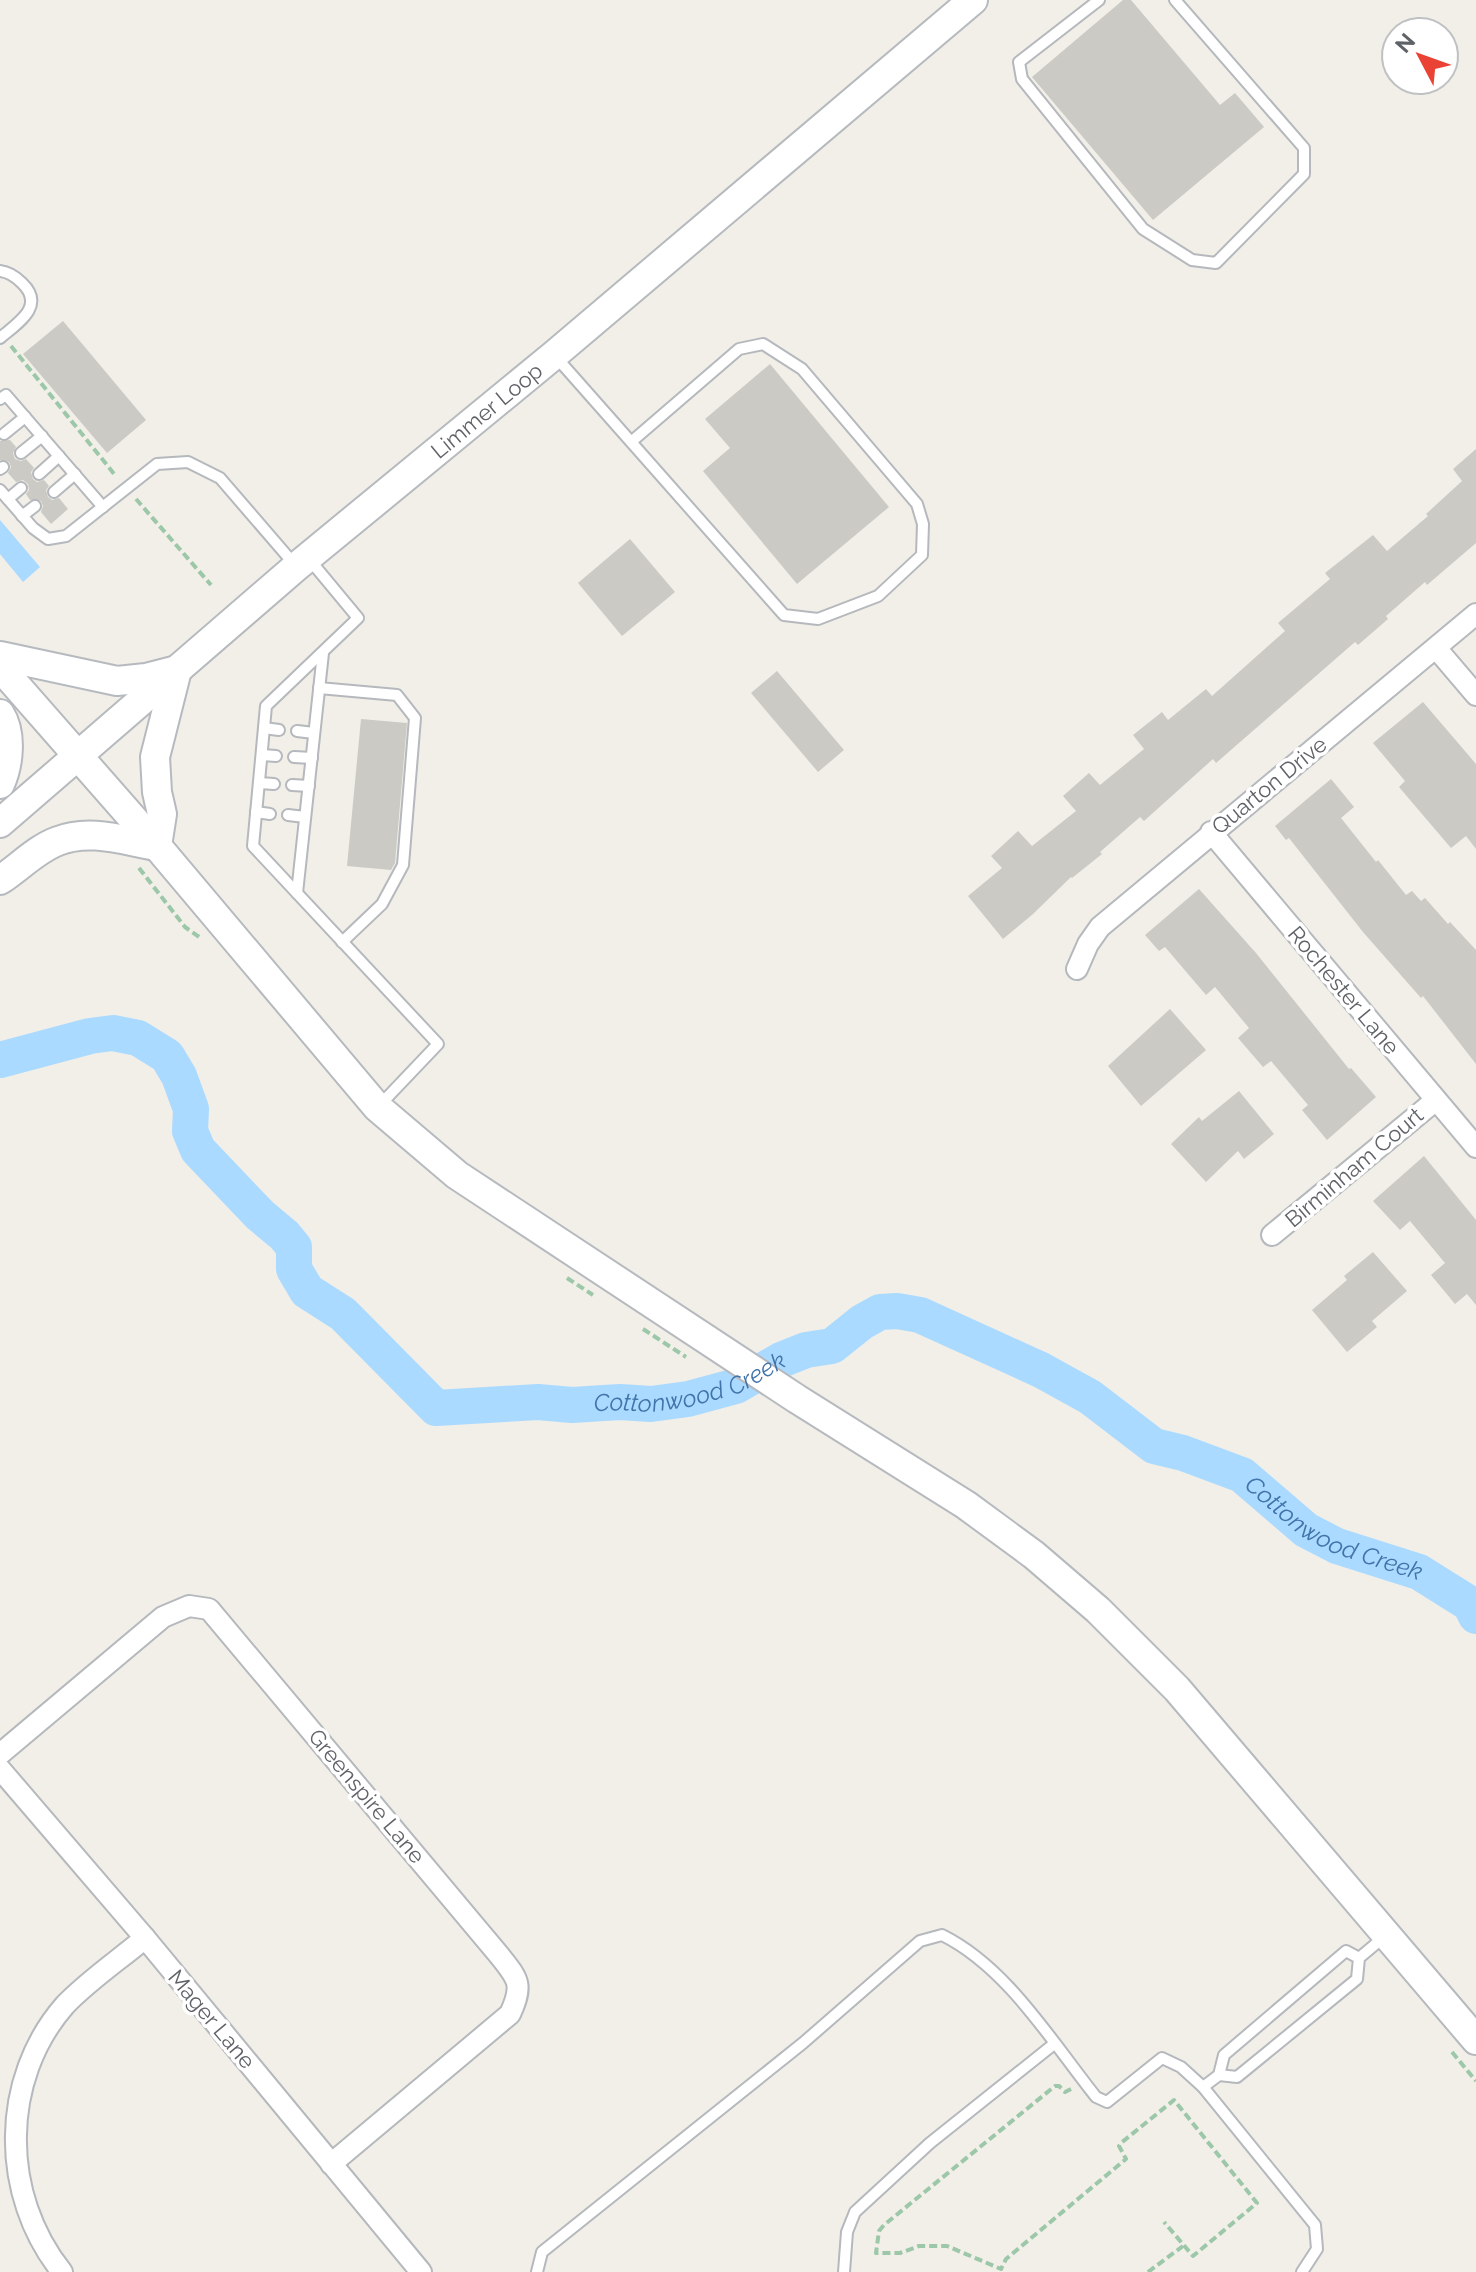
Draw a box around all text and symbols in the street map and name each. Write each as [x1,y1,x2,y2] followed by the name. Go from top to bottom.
[1380,16,1460,96] north arrow
[1390,28,1420,58] text: N
[426,357,547,464] street label: Limmer Loop
[1206,731,1332,839] street label: Quarton Drive
[1283,921,1405,1059] street label: Rochester Lane
[1280,1101,1429,1232] street label: Birminham Court
[593,1345,791,1418] water label: Cottonwood Creek
[1239,1469,1426,1586] water label: Cottonwood Creek
[303,1724,431,1868] street label: Greenspire Lane
[163,1964,261,2074] street label: Mager Lane

